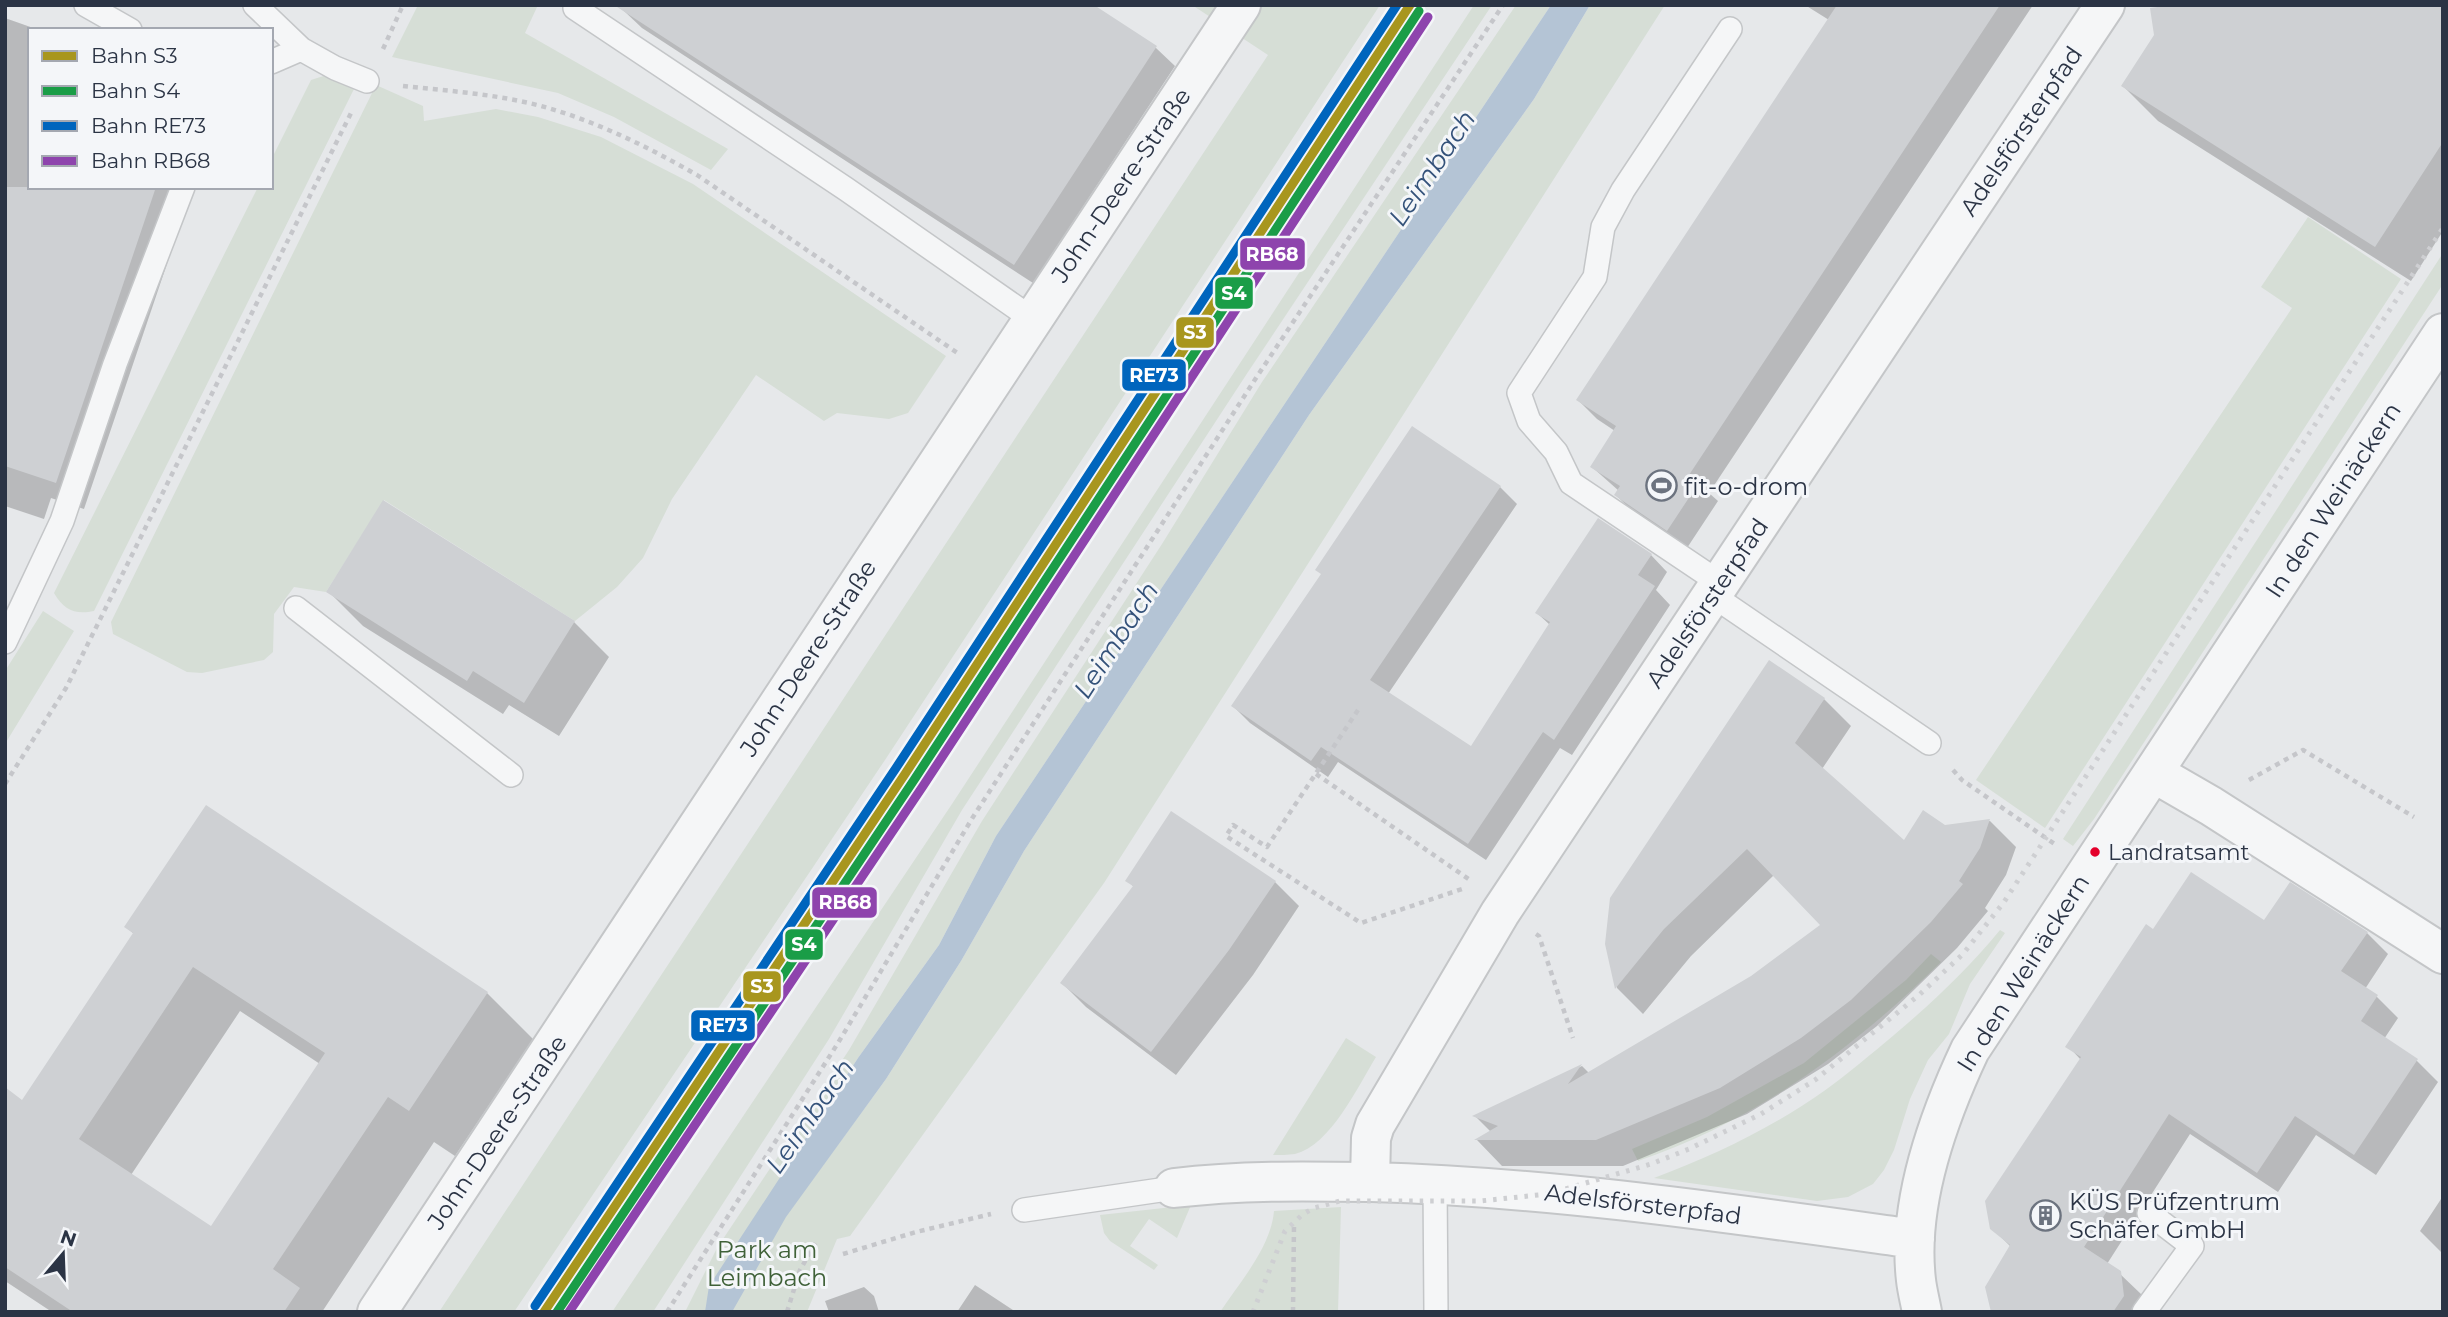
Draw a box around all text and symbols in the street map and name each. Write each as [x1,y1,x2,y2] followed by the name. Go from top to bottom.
[28,28,273,189] legend
[1954,41,2088,221] street label: Adelsförsterpfad
[91,43,178,68] text: Bahn S3
[91,78,180,103] text: Bahn S4
[1045,82,1197,289] street label: John-Deere-Straße
[1382,104,1482,232] water label: Leimbach
[91,113,206,138] text: Bahn RE73
[91,148,210,173] text: Bahn RB68
[1239,237,1306,271] line badge: RB68
[1245,243,1299,266] text: RB68
[1214,276,1254,310] line badge: S4
[1221,282,1247,305] text: S4
[1175,316,1215,349] line badge: S3
[1183,321,1207,344] text: S3
[1121,358,1187,392] line badge: RE73
[1129,364,1179,387] text: RE73
[2259,397,2407,603] street label: In den Weinäckern
[1644,469,1678,503] sports icon: fit-o-drom
[1684,472,1808,501] place label: fit-o-drom
[1640,513,1774,693] street label: Adelsförsterpfad
[733,554,882,762] street label: John-Deere-Straße
[1066,576,1166,704] water label: Leimbach
[2108,839,2250,866] place label: Landratsamt
[2088,845,2102,859] marker: Landratsamt
[1951,869,2095,1077] street label: In den Weinäckern
[811,886,878,919] line badge: RB68
[818,891,872,914] text: RB68
[784,928,824,961] line badge: S4
[791,933,817,956] text: S4
[742,970,782,1003] line badge: S3
[750,975,774,998] text: S3
[690,1009,756,1042] line badge: RE73
[698,1014,748,1037] text: RE73
[421,1029,573,1236] street label: John-Deere-Straße
[759,1052,861,1180] water label: Leimbach
[1543,1178,1743,1230] street label: Adelsförsterpfad
[2069,1187,2280,1244] place label: KÜS Prüfzentrum Schäfer GmbH
[2029,1198,2063,1232] building icon: KÜS Prüfzentrum Schäfer GmbH
[28,1219,98,1289] north arrow
[57,1225,79,1252] text: N
[707,1235,827,1292] park label: Park am Leimbach

